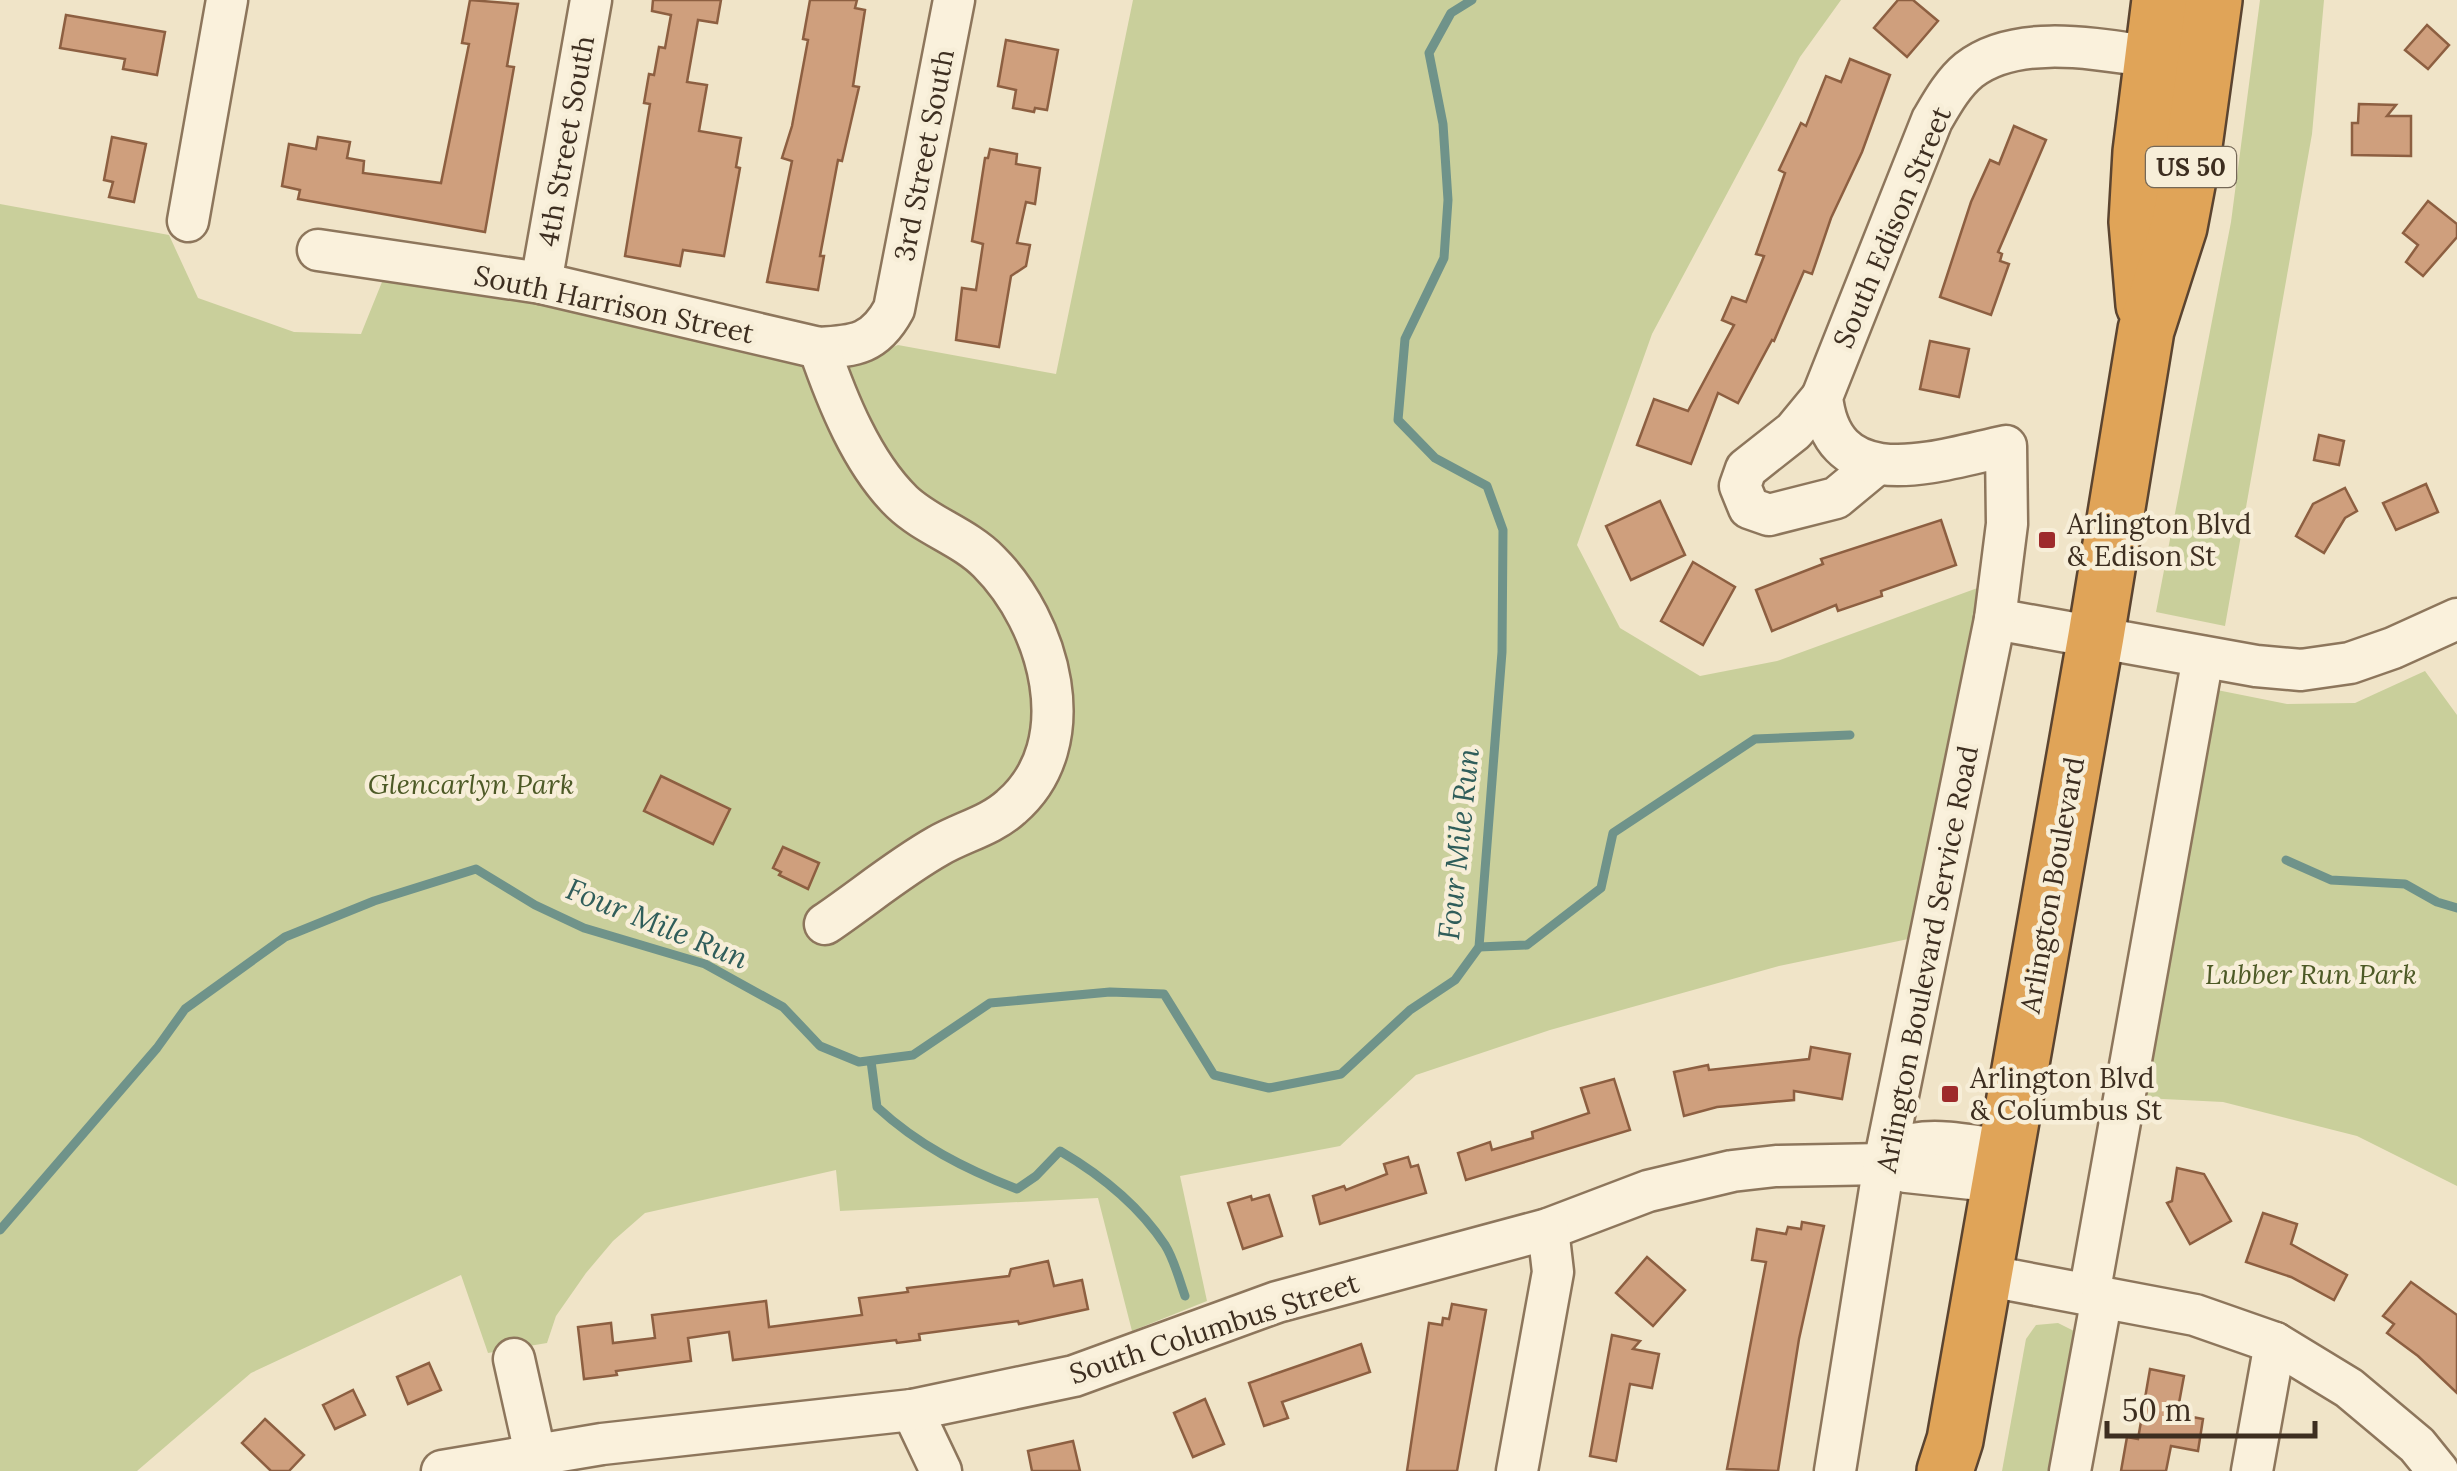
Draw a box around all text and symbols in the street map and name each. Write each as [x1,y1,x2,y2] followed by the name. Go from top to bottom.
[530,33,602,249] street label: 4th Street South
[886,46,962,264] street label: 3rd Street South
[1825,101,1959,353] street label: South Edison Street
[2146,147,2236,187] road number: US 50
[471,257,757,351] street label: South Harrison Street
[2066,506,2252,574] place label: Arlington Blvd & Edison St
[2036,529,2058,551] marker: Arlington Blvd & Edison St
[1868,742,1986,1177] street label: Arlington Boulevard Service Road
[1429,745,1487,942] water label: Four Mile Run
[2012,754,2092,1017] street label: Arlington Boulevard
[368,766,574,802] park label: Glencarlyn Park
[561,869,754,977] water label: Four Mile Run
[2205,956,2417,992] park label: Lubber Run Park
[1969,1060,2162,1128] place label: Arlington Blvd & Columbus St
[1939,1083,1961,1105] marker: Arlington Blvd & Columbus St
[1065,1264,1363,1392] street label: South Columbus Street
[2107,1376,2314,1438] scale bar
[2122,1391,2192,1429] text: 50 m

